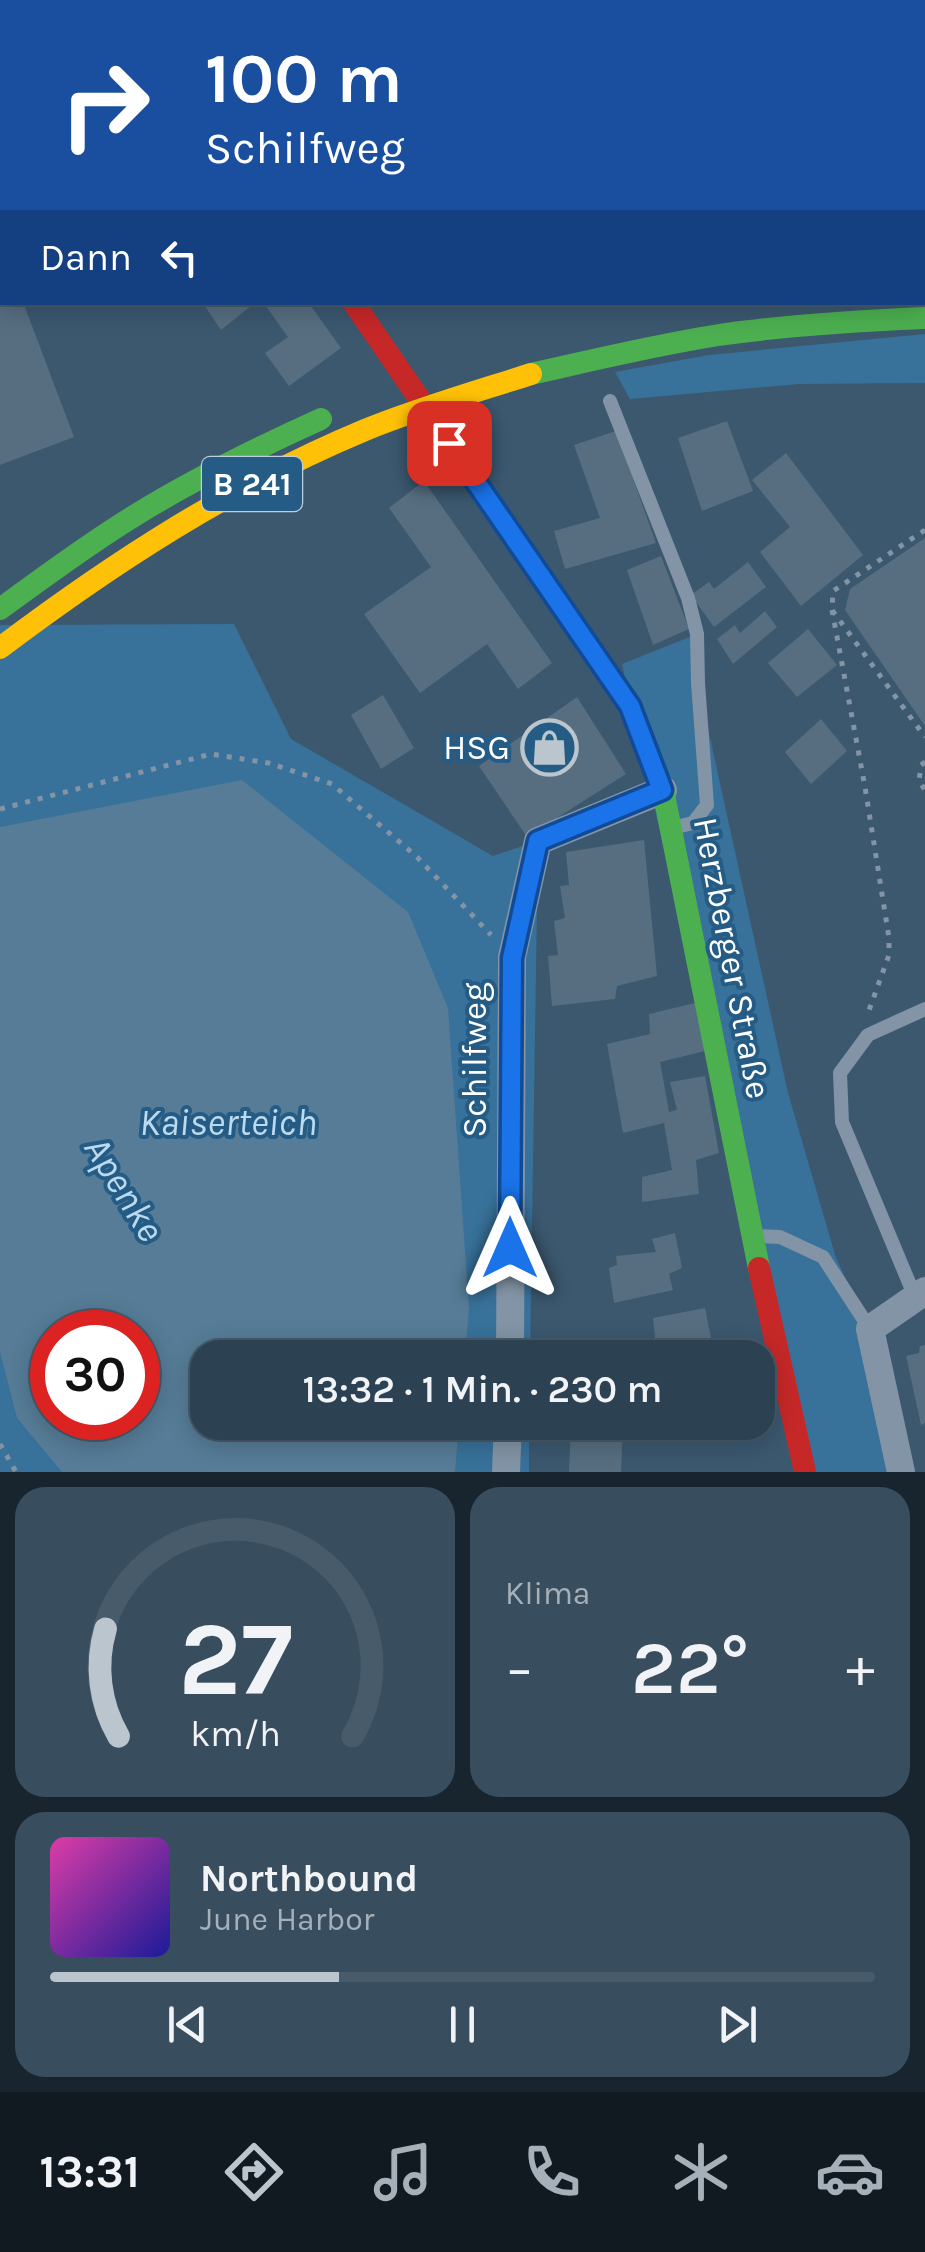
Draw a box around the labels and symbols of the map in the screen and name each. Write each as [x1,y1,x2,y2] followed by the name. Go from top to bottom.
[407,401,492,486] pin
[202,457,302,511] road number: B 241
[519,717,579,777] shop icon: HSG
[443,727,510,768] place label: HSG
[685,814,779,1102] street label: Herzberger Straße
[454,982,495,1138] street label: Schilfweg
[139,1100,317,1145] water label: Kaiserteich
[74,1128,174,1250] water label: Apenke
[458,1196,562,1300] position arrow
[30,1310,160,1440] speed limit sign: 30

